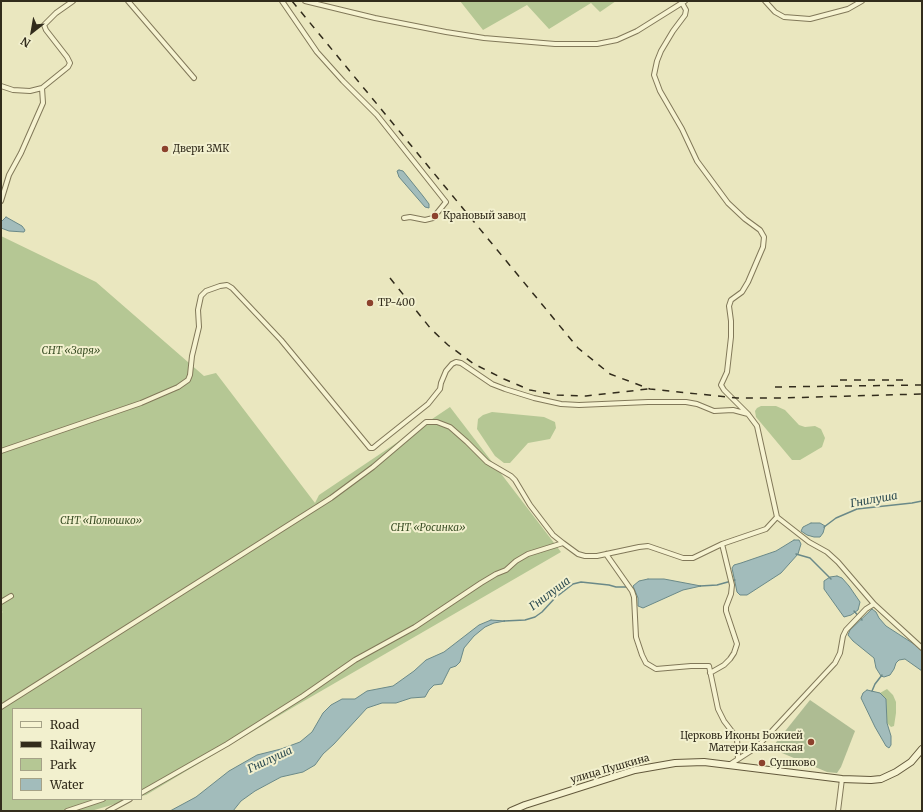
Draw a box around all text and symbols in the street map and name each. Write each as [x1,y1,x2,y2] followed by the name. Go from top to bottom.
[12,12,52,52] north arrow
[18,34,33,51] text: N
[173,143,229,155] place label: Двери ЗМК
[160,144,170,154] marker: Двери ЗМК
[443,210,526,222] place label: Крановый завод
[430,211,440,221] marker: Крановый завод
[378,297,415,309] place label: ТР-400
[365,298,375,308] marker: ТР-400
[42,345,100,357] park label: СНТ «Заря»
[849,489,899,511] water label: Гнилуша
[60,515,142,527] park label: СНТ «Полюшко»
[390,522,466,534] park label: СНТ «Росинка»
[527,574,573,614] water label: Гнилуша
[12,708,142,800] legend
[50,717,79,732] text: Road
[680,730,803,754] place label: Церковь Иконы Божией Матери Казанская
[50,737,96,752] text: Railway
[806,737,816,747] marker: Церковь Иконы Божией Матери Казанская
[246,744,294,776] water label: Гнилуша
[569,752,651,786] street label: улица Пушкина
[50,757,77,772] text: Park
[770,757,815,769] place label: Сушково
[757,758,767,768] marker: Сушково
[50,777,84,792] text: Water

